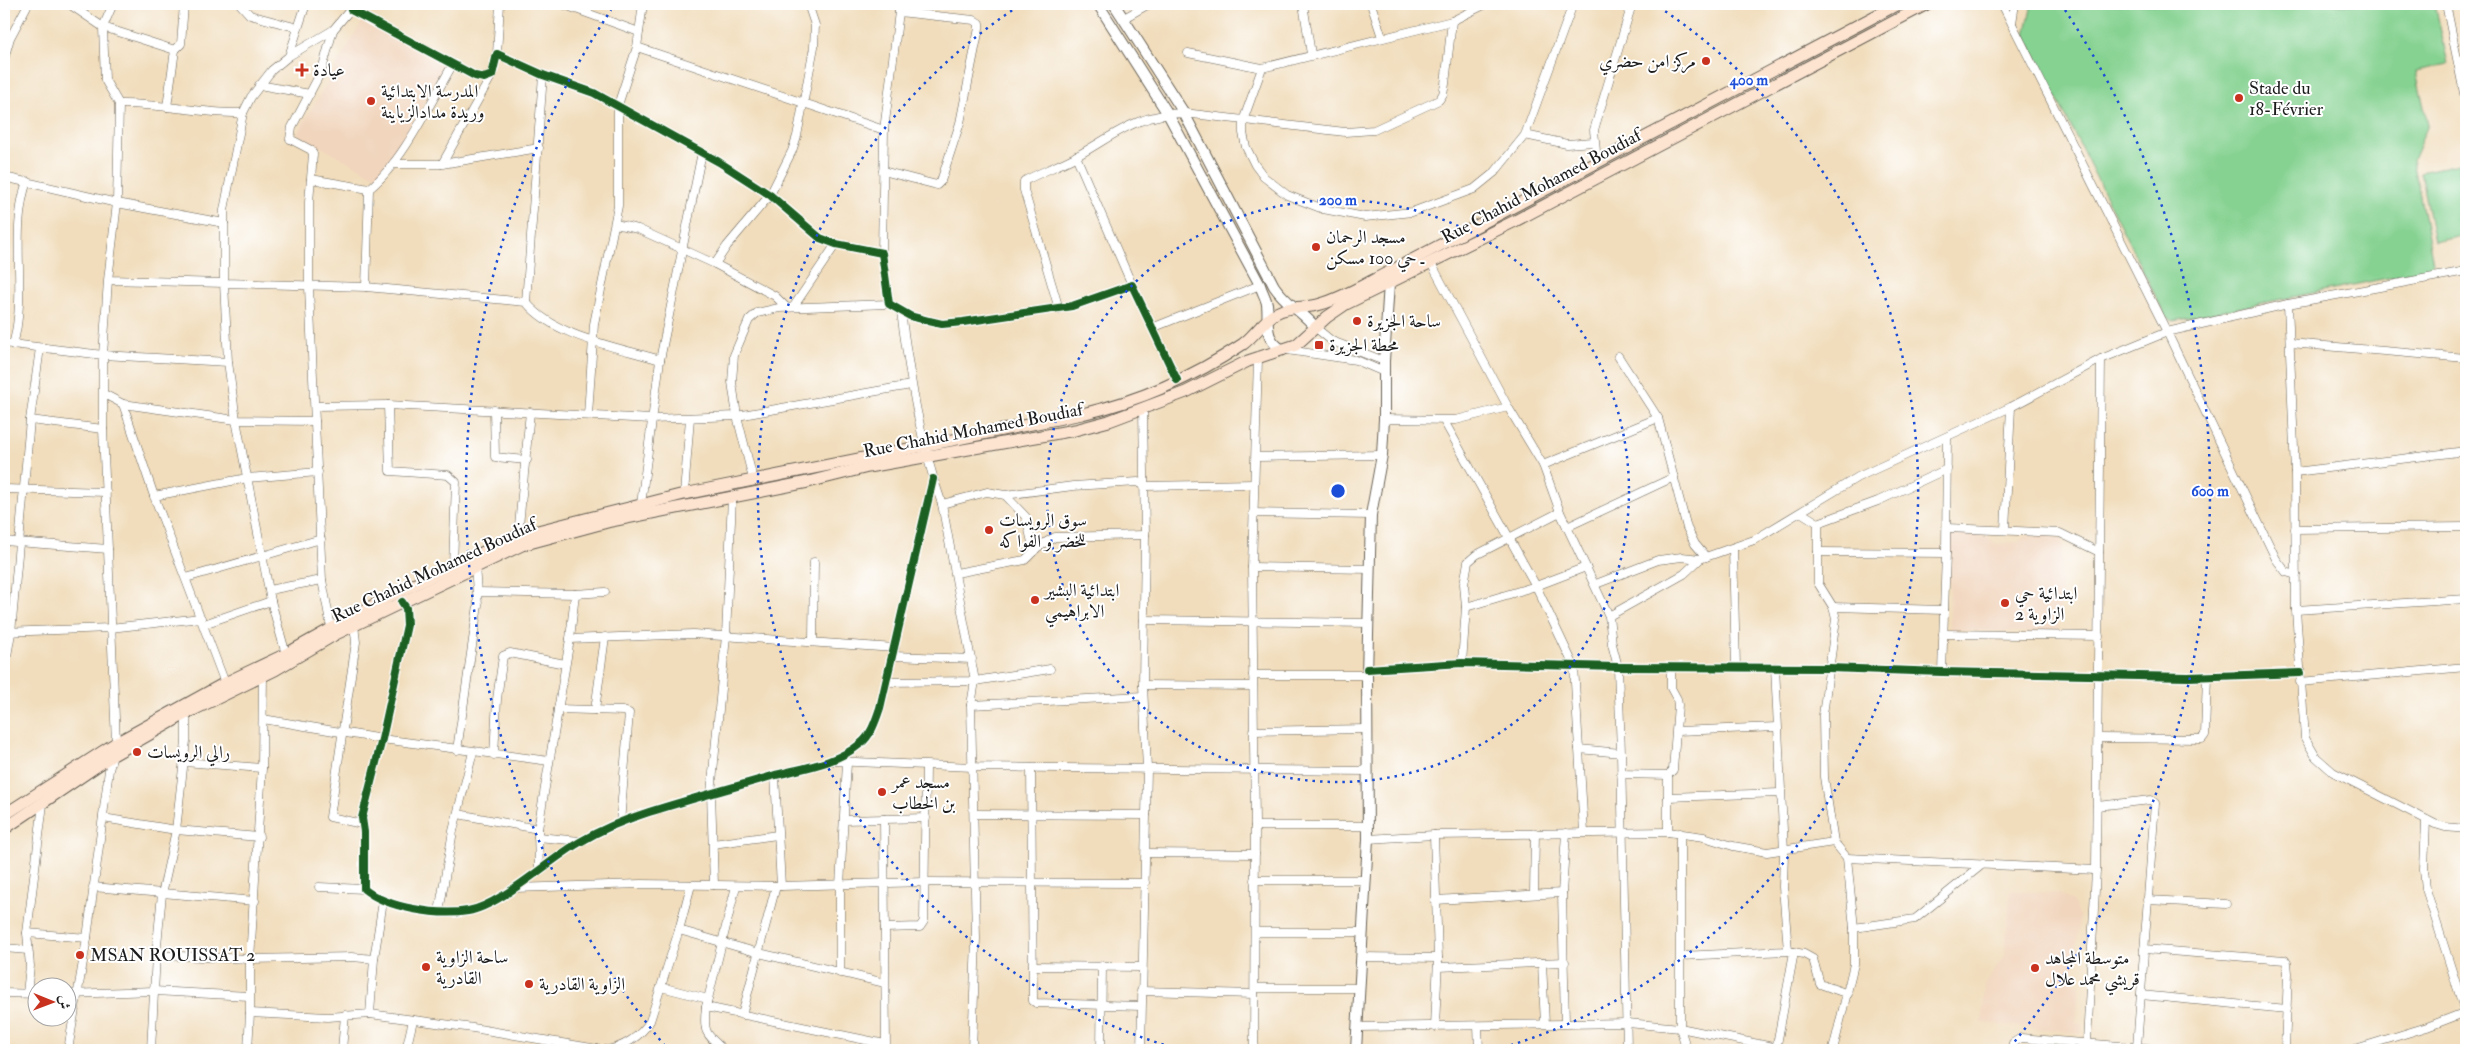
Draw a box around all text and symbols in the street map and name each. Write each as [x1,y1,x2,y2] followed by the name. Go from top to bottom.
[1599,50,1696,76] place label: مركز امن حضري
[1700,55,1712,67] marker: مركز امن حضري
[313,59,345,82] place label: عيادة
[295,63,309,77] marker: عيادة
[1729,71,1768,90] text: 400 m
[2249,77,2324,121] place label: Stade du 18-Février
[381,80,484,124] place label: المدرسة الابتدائية وريدة مدادالزياينة
[2233,92,2245,104] marker: Stade du 18-Février
[365,95,377,107] marker: المدرسة الابتدائية وريدة مدادالزياينة
[1437,122,1648,249] street label: Rue Chahid Mohamed Boudiaf
[1319,191,1357,210] text: 200 m
[1326,226,1425,273] place label: مسجد الرحمان ـ حي 100 مسكن
[1310,241,1322,253] marker: مسجد الرحمان ـ حي 100 مسكن
[1367,310,1441,333] place label: ساحة الجزيرة
[1351,315,1363,327] marker: ساحة الجزيرة
[1329,334,1399,357] place label: محطة الجزيرة
[1313,339,1325,351] marker: محطة الجزيرة
[861,397,1088,463] street label: Rue Chahid Mohamed Boudiaf
[1329,482,1347,500] centre of rings
[2191,482,2229,501] text: 600 m
[999,509,1087,553] place label: سوق الرويسات للخضر و الفواكه
[328,511,543,628] street label: Rue Chahid Mohamed Boudiaf
[983,524,995,536] marker: سوق الرويسات للخضر و الفواكه
[1043,579,1119,628] place label: ابتدائية البشير الابراهيمي
[2015,582,2078,626] place label: ابتدائية حي الزاوية 2
[1029,594,1041,606] marker: ابتدائية البشير الابراهيمي
[1999,597,2011,609] marker: ابتدائية حي الزاوية 2
[147,741,230,767] place label: رالي الرويسات
[131,746,143,758] marker: رالي الرويسات
[890,771,956,815] place label: مسجد عمر بن الخطاب
[876,786,888,798] marker: مسجد عمر بن الخطاب
[90,944,255,967] place label: MSAN ROUISSAT 2
[436,946,508,990] place label: ساحة الزاوية القادرية
[2045,947,2140,996] place label: متوسطة المجاهد قريشي محمد علال
[74,949,86,961] marker: MSAN ROUISSAT 2
[420,961,432,973] marker: ساحة الزاوية القادرية
[2029,962,2041,974] marker: متوسطة المجاهد قريشي محمد علال
[539,973,625,996] place label: الزاوية القادرية
[28,976,78,1026] north arrow
[523,978,535,990] marker: الزاوية القادرية
[56,995,73,1009] text: ش

